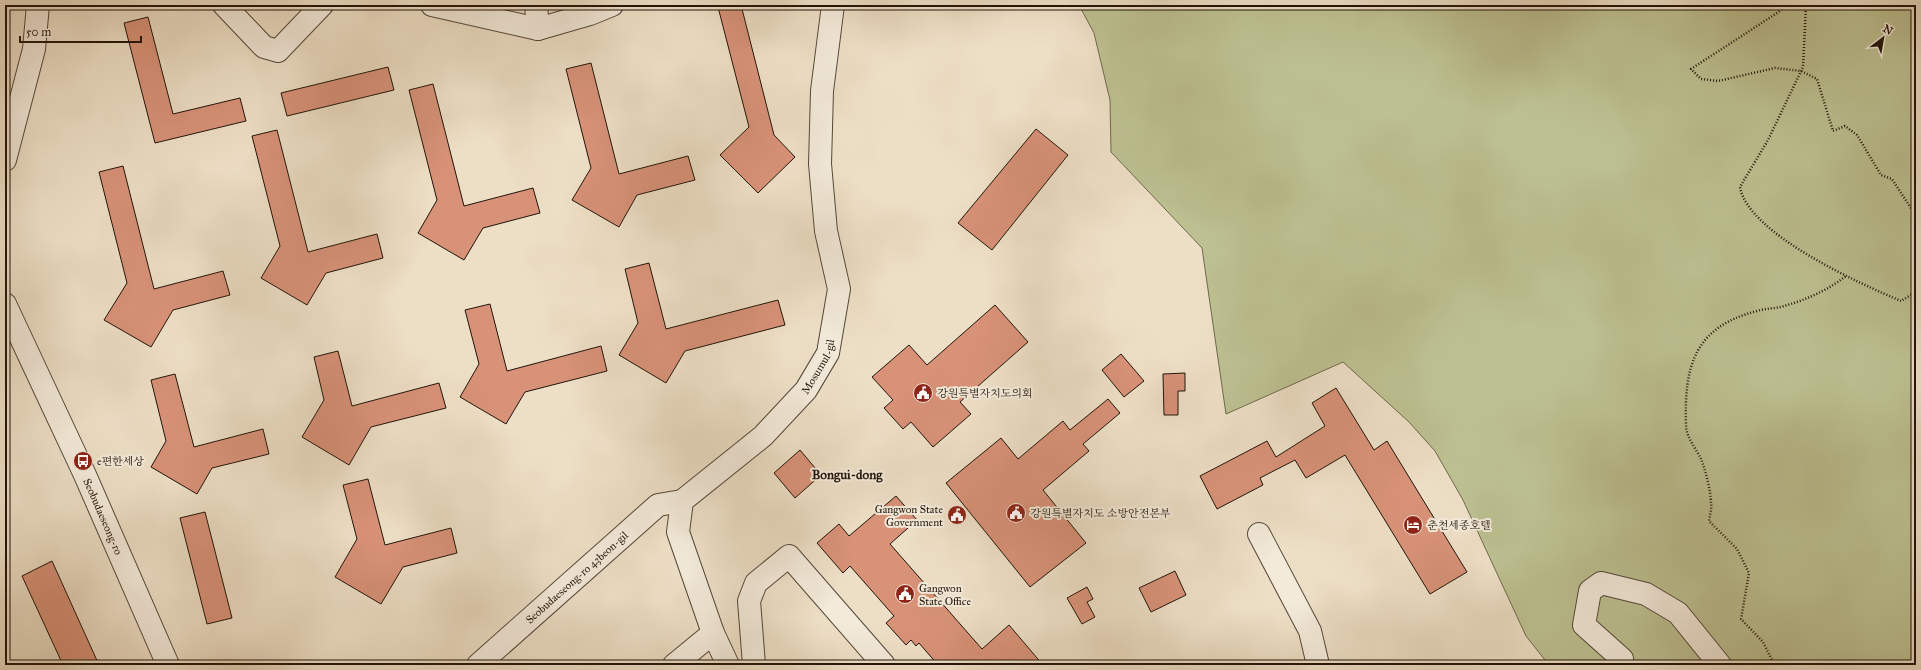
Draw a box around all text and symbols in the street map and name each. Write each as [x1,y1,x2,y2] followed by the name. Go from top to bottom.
[20,18,141,44] scale bar
[1863,18,1903,58] north arrow
[1881,22,1896,38] text: N
[26,25,51,39] text: 50 m
[799,338,837,396] street label: Mosumul-gil
[912,382,934,404] public building icon: 강원특별자치도의회
[937,387,1033,400] place label: 강원특별자치도의회
[72,450,94,472] bus stop icon: e편한세상
[97,455,144,468] place label: e편한세상
[812,467,883,483] district label: Bongui-dong
[81,476,126,557] street label: Seobudaeseong-ro
[1005,502,1027,524] public building icon: 강원특별자치도 소방안전본부
[875,503,943,529] place label: Gangwon State Government
[946,504,968,526] public building icon: Gangwon State Government
[1030,507,1171,520] place label: 강원특별자치도 소방안전본부
[1402,514,1424,536] hotel icon: 춘천세종호텔
[1427,519,1491,532] place label: 춘천세종호텔
[523,529,630,626] street label: Seobudaeseong-ro 43beon-gil
[919,582,971,608] place label: Gangwon State Office
[894,583,916,605] public building icon: Gangwon State Office

